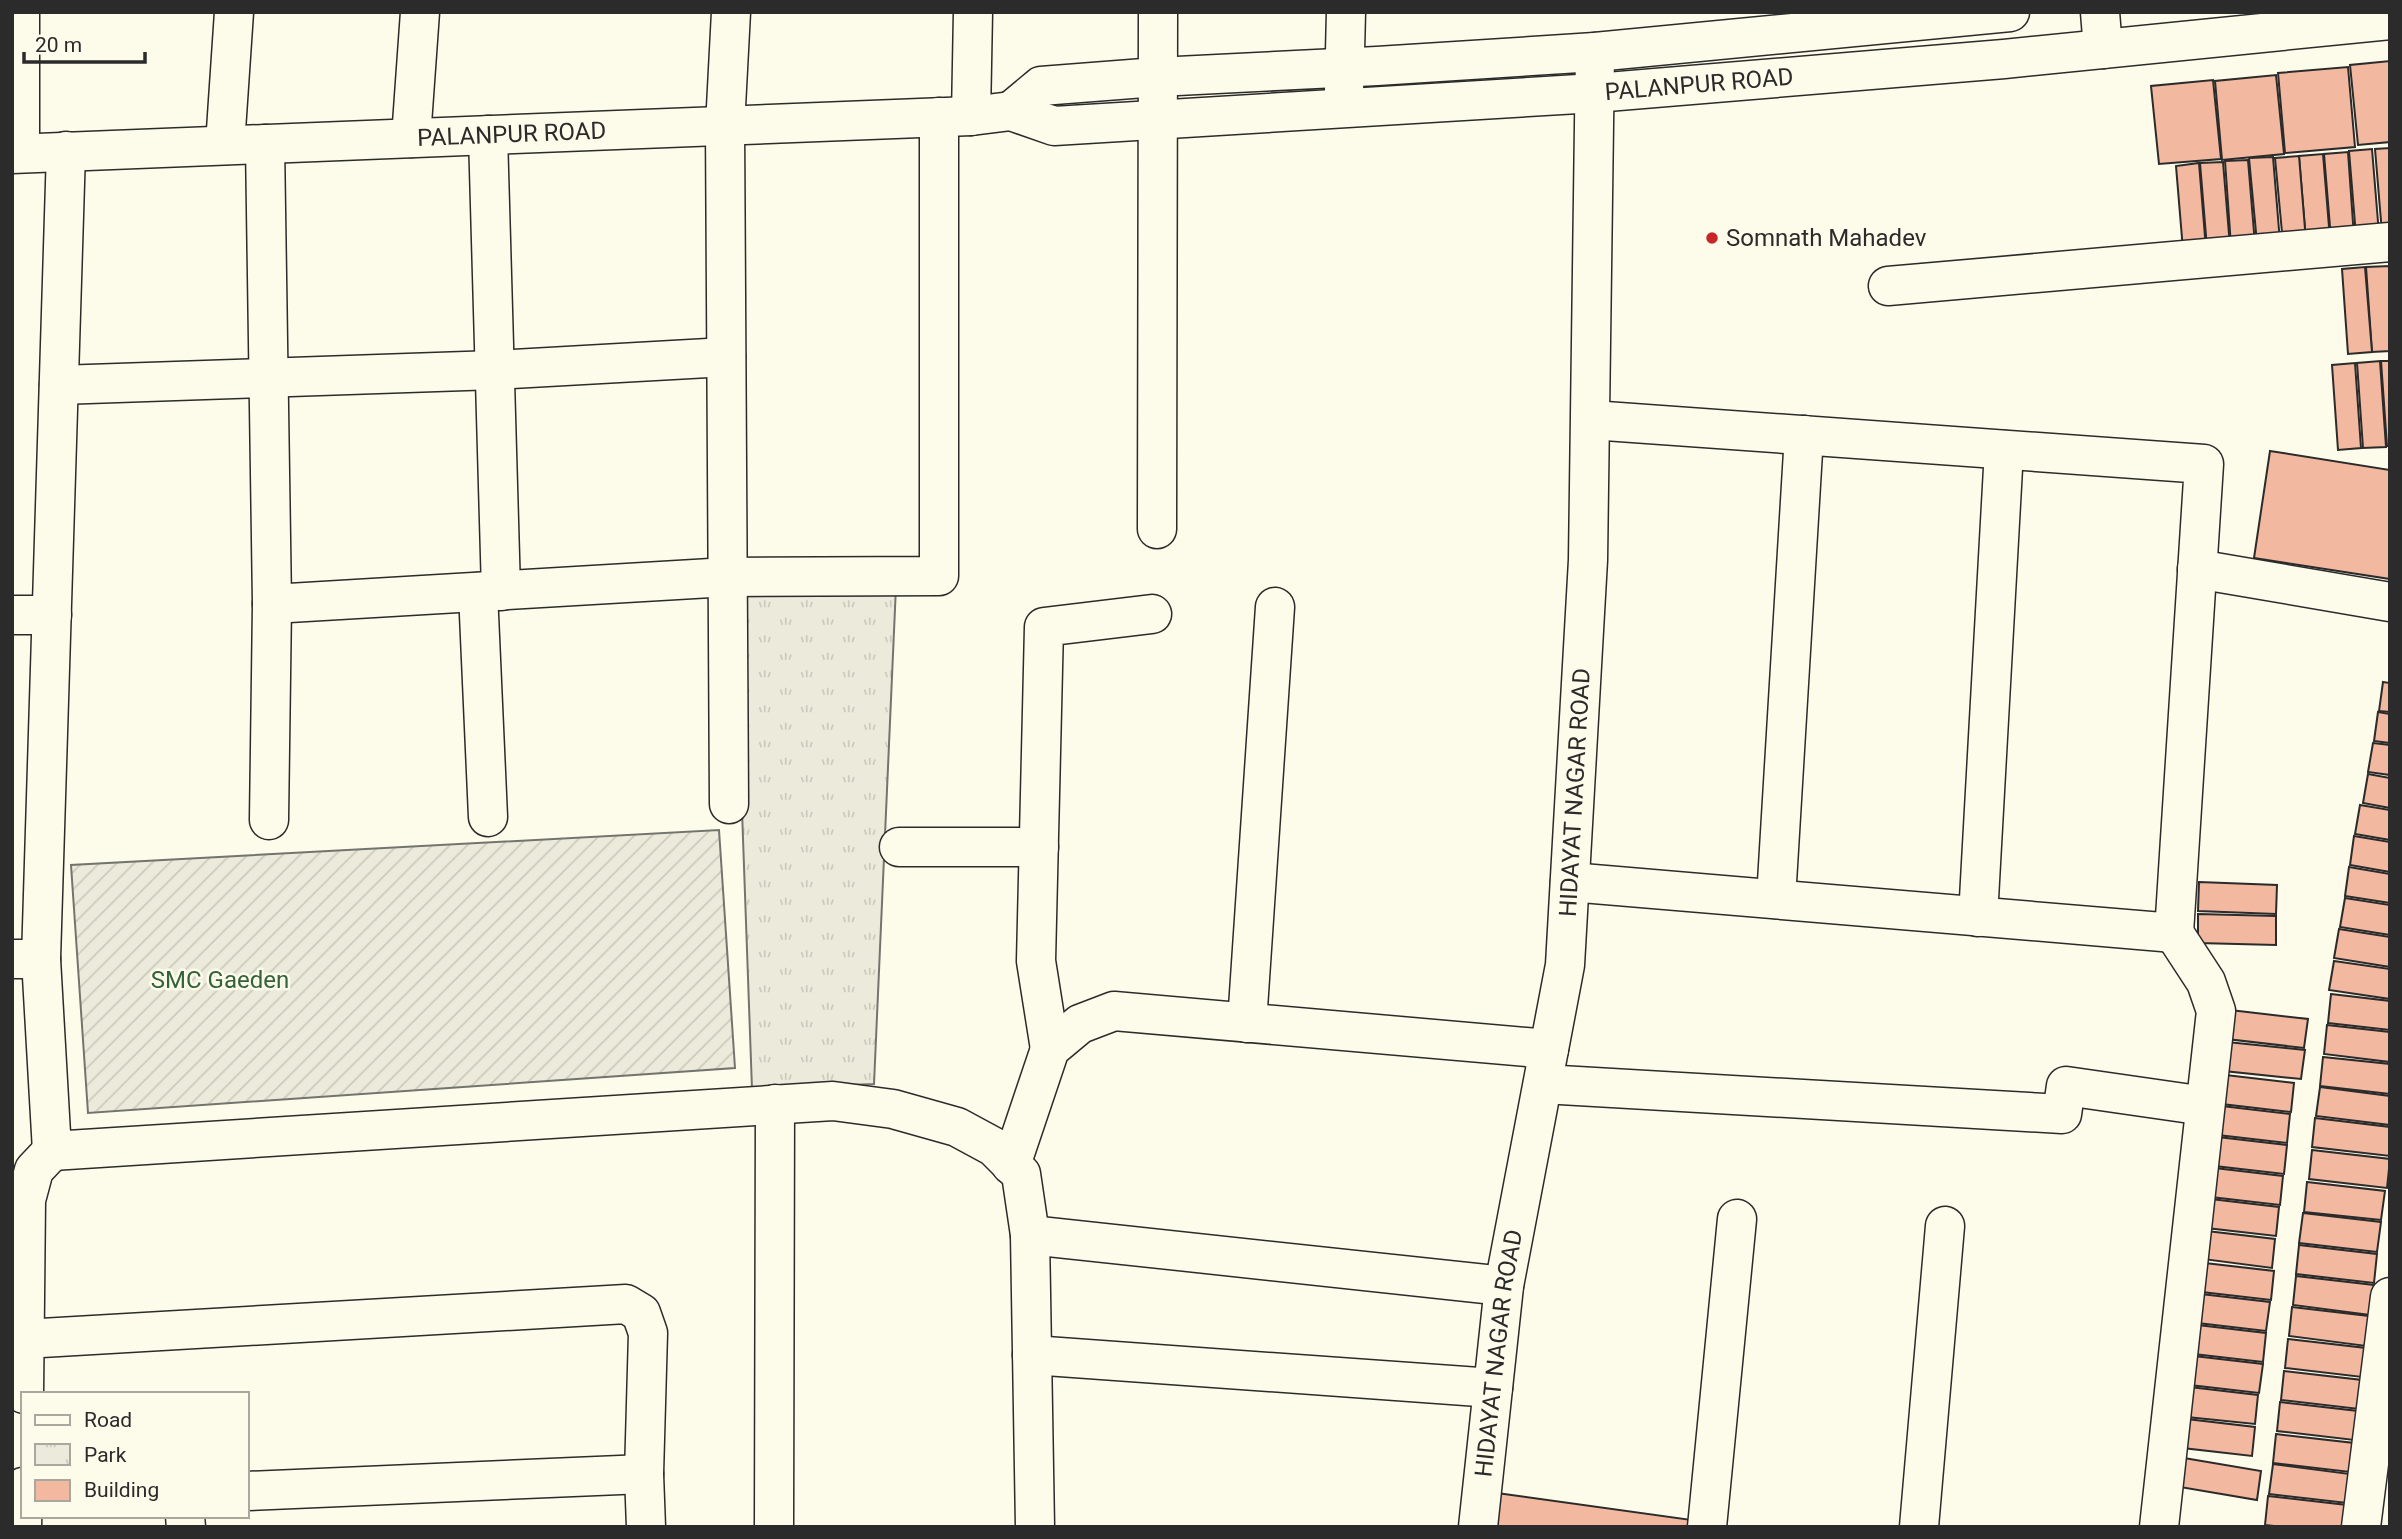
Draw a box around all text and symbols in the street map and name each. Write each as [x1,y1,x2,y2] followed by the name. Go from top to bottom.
[24,21,145,65] scale bar
[35,33,82,57] text: 20 m
[1604,63,1794,106] street label: PALANPUR ROAD
[417,116,607,152] street label: PALANPUR ROAD
[1726,224,1927,252] place label: Somnath Mahadev
[1704,230,1720,246] marker: Somnath Mahadev
[1554,667,1596,918] street label: HIDAYAT NAGAR ROAD
[151,966,289,994] park label: SMC Gaeden
[1469,1227,1528,1478] street label: HIDAYAT NAGAR ROAD
[21,1392,248,1518] legend
[84,1408,132,1432] text: Road
[84,1443,127,1467] text: Park
[84,1478,159,1502] text: Building

